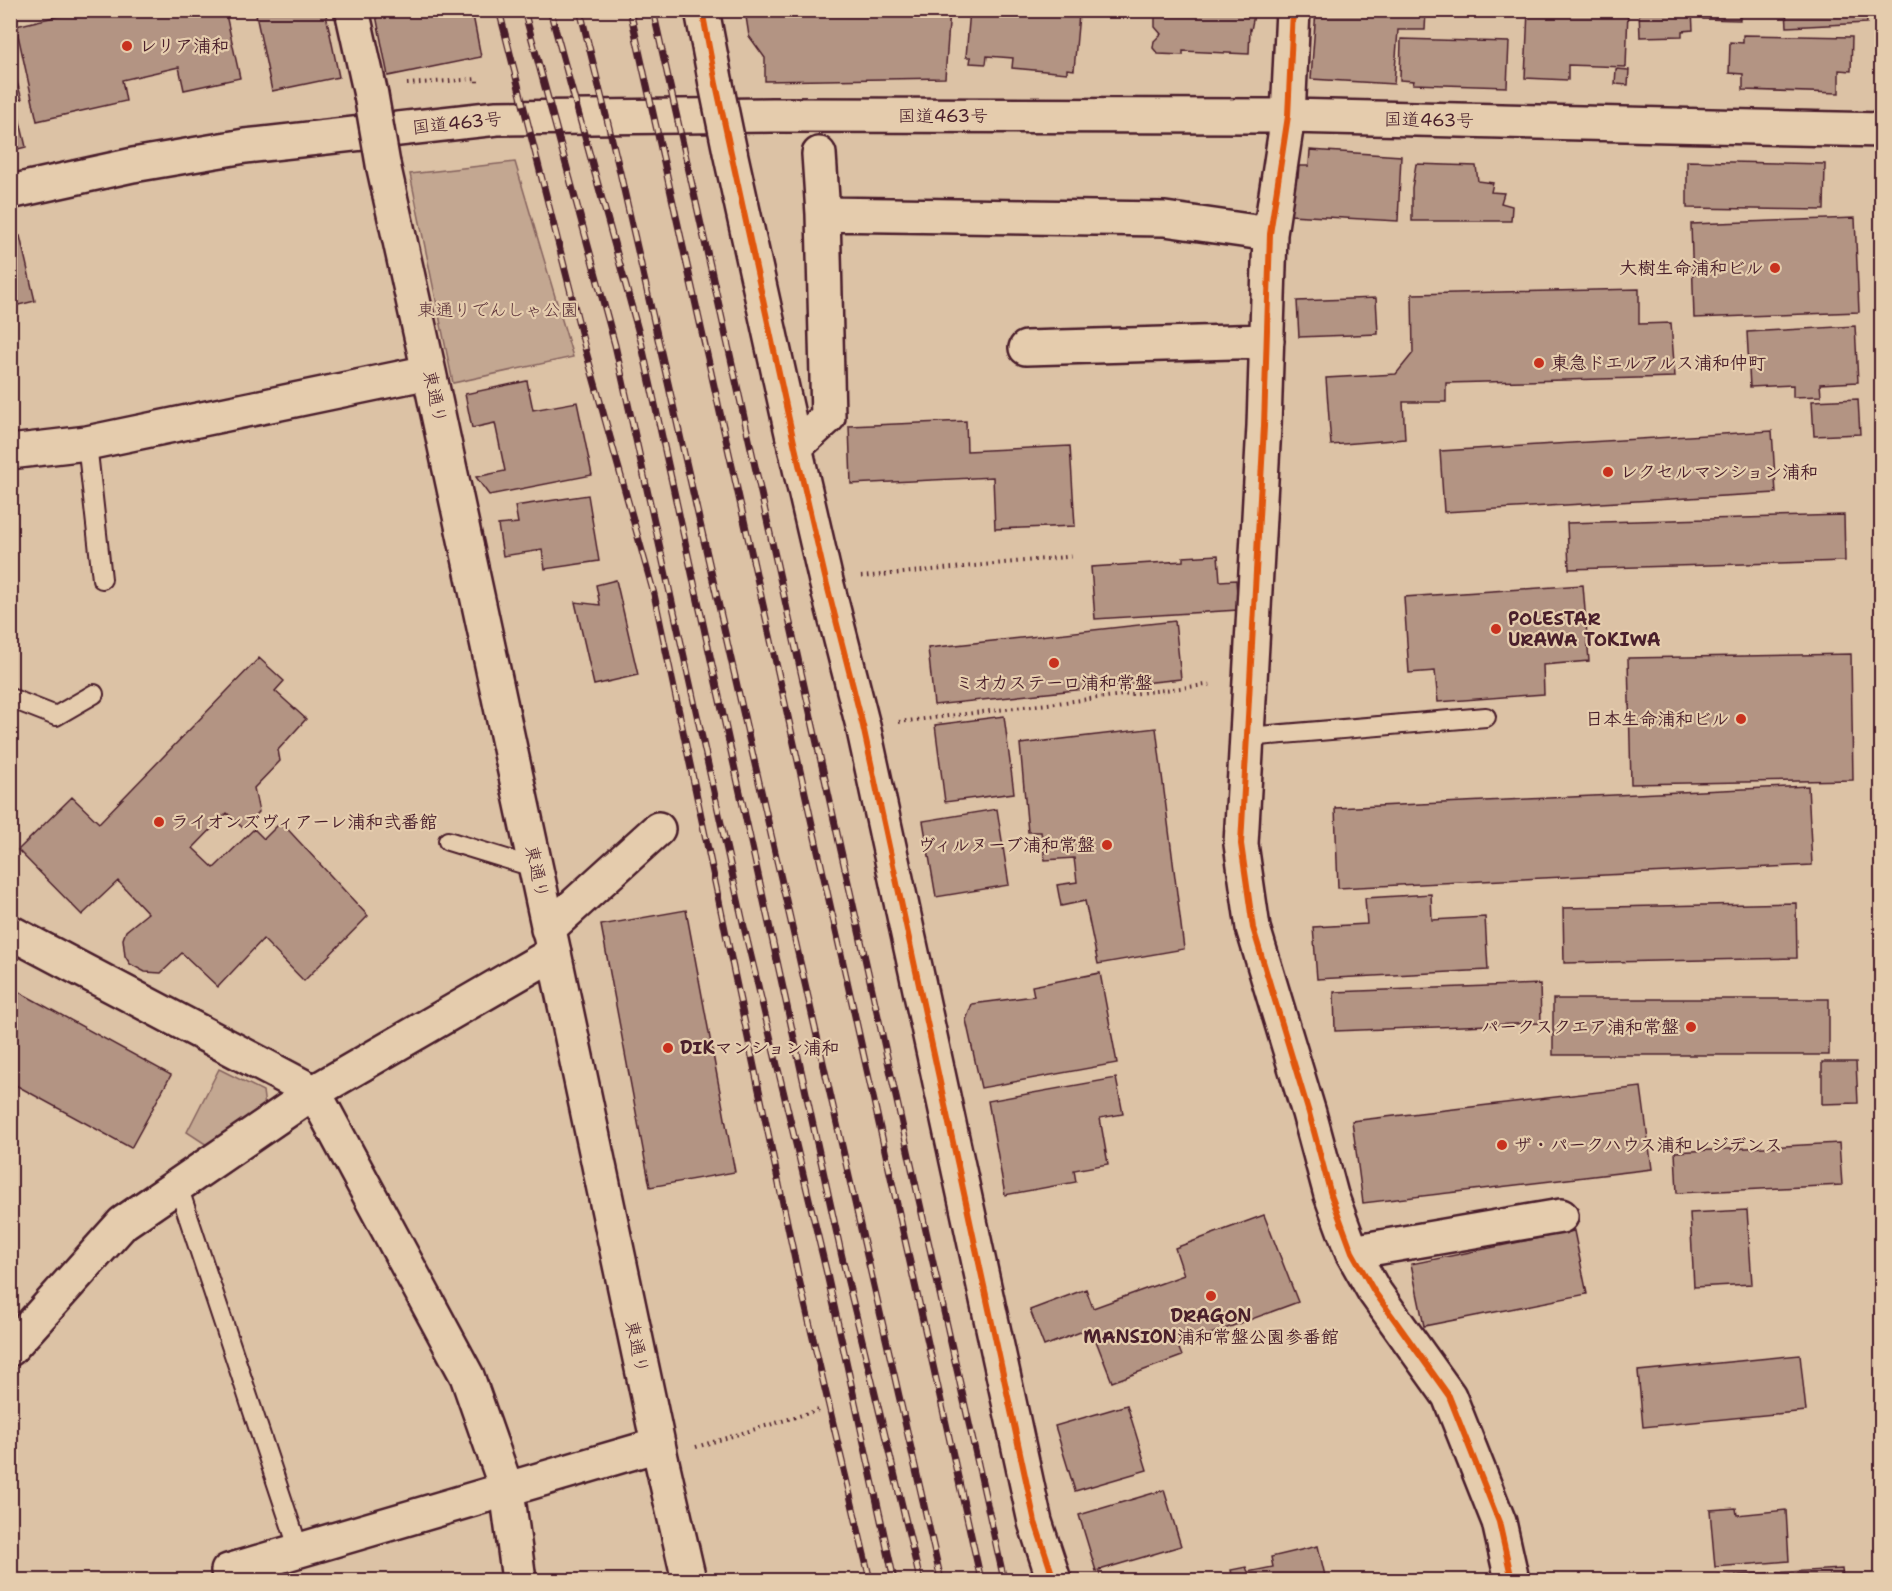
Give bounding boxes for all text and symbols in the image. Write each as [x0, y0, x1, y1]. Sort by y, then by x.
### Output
place label: レリア浦和 [139, 34, 229, 58]
marker: レリア浦和 [120, 39, 134, 53]
street label: 国道463号 [898, 104, 988, 128]
street label: 国道463号 [411, 106, 503, 140]
street label: 国道463号 [1384, 107, 1474, 133]
place label: 大樹生命浦和ビル [1619, 256, 1763, 280]
marker: 大樹生命浦和ビル [1768, 261, 1782, 275]
park label: 東通りでんしゃ公園 [417, 298, 579, 322]
place label: 東急ドエルアルス浦和仲町 [1551, 351, 1766, 375]
marker: 東急ドエルアルス浦和仲町 [1532, 356, 1546, 370]
street label: 東通り [418, 368, 452, 426]
place label: レクセルマンション浦和 [1620, 460, 1818, 484]
marker: レクセルマンション浦和 [1601, 465, 1615, 479]
place label: POLESTAR URAWA TOKIWA [1508, 607, 1661, 652]
marker: POLESTAR URAWA TOKIWA [1489, 622, 1503, 636]
marker: ミオカステーロ浦和常盤 [1047, 656, 1061, 670]
place label: ミオカステーロ浦和常盤 [955, 671, 1153, 695]
place label: 日本生命浦和ビル [1585, 707, 1729, 731]
marker: 日本生命浦和ビル [1734, 712, 1748, 726]
place label: ライオンズヴィアーレ浦和弐番館 [171, 810, 437, 834]
marker: ライオンズヴィアーレ浦和弐番館 [152, 815, 166, 829]
place label: ヴィルヌーブ浦和常盤 [917, 833, 1095, 857]
marker: ヴィルヌーブ浦和常盤 [1100, 838, 1114, 852]
street label: 東通り [520, 843, 554, 901]
place label: パークスクエア浦和常盤 [1481, 1015, 1679, 1039]
marker: パークスクエア浦和常盤 [1684, 1020, 1698, 1034]
place label: DIKマンション浦和 [680, 1036, 839, 1060]
marker: DIKマンション浦和 [661, 1041, 675, 1055]
place label: ザ・パークハウス浦和レジデンス [1514, 1133, 1783, 1157]
marker: ザ・パークハウス浦和レジデンス [1495, 1138, 1509, 1152]
marker: DRAGON MANSION浦和常盤公園参番館 [1204, 1289, 1218, 1303]
place label: DRAGON MANSION浦和常盤公園参番館 [1083, 1304, 1339, 1349]
street label: 東通り [620, 1318, 654, 1376]

